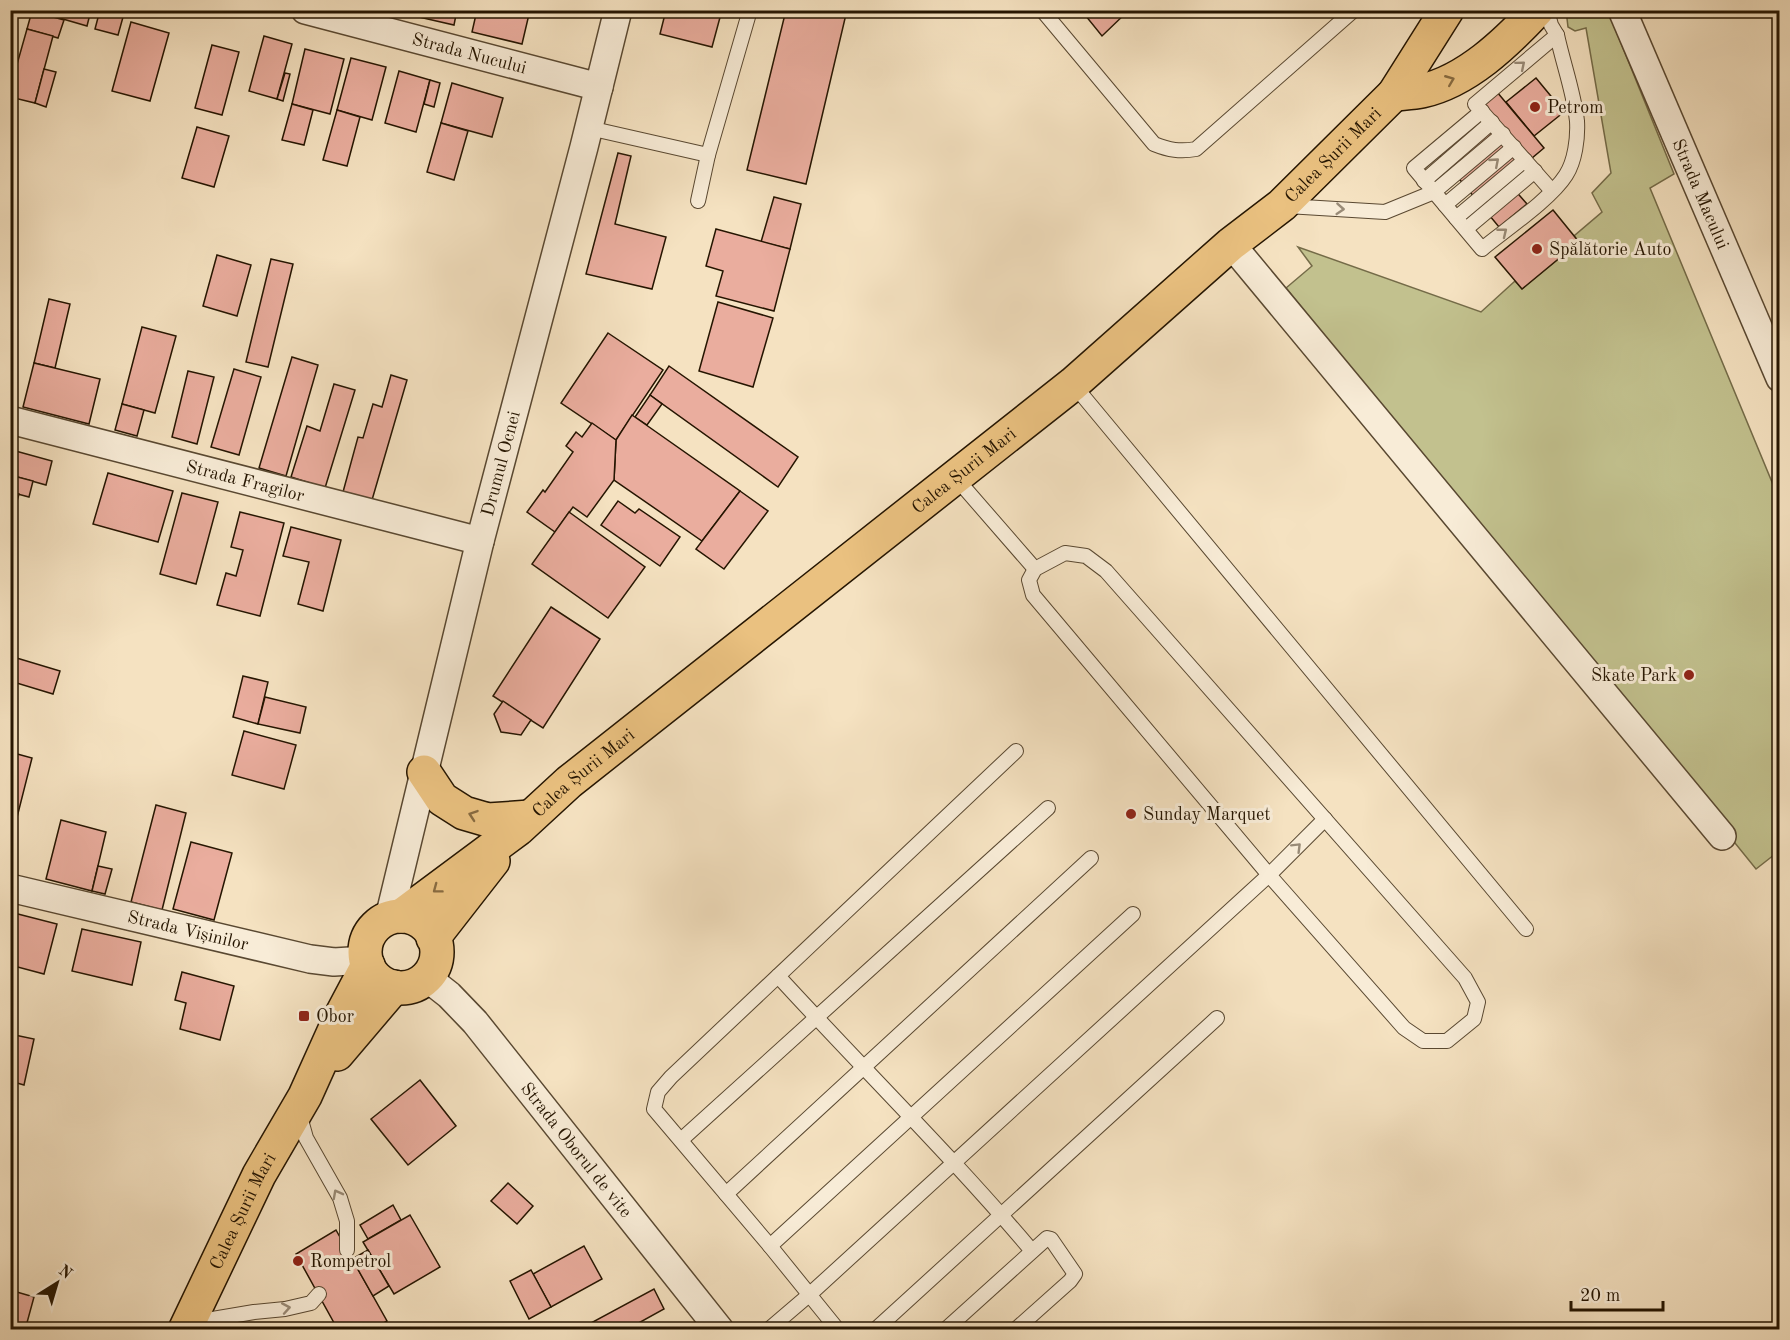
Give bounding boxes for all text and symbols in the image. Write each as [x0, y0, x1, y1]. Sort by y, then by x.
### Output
street label: Strada Nucului [410, 30, 528, 78]
one-way arrow [1514, 62, 1525, 73]
one-way arrow [1444, 75, 1455, 87]
place label: Petrom [1547, 99, 1603, 117]
marker: Petrom [1528, 100, 1542, 114]
street label: Calea Șurii Mari [1282, 104, 1385, 207]
street label: Strada Macului [1668, 136, 1732, 252]
one-way arrow [1488, 159, 1499, 170]
one-way arrow [1336, 203, 1345, 216]
one-way arrow [1496, 228, 1507, 239]
place label: Spălătorie Auto [1549, 241, 1672, 259]
marker: Spălătorie Auto [1530, 242, 1544, 256]
street label: Drumul Ocnei [479, 409, 524, 518]
street label: Calea Șurii Mari [909, 425, 1020, 518]
street label: Strada Fragilor [184, 458, 307, 506]
place label: Skate Park [1591, 667, 1677, 685]
marker: Skate Park [1682, 668, 1696, 682]
street label: Calea Șurii Mari [529, 726, 638, 821]
place label: Sunday Marquet [1143, 806, 1271, 824]
marker: Sunday Marquet [1124, 807, 1138, 821]
one-way arrow [468, 810, 479, 823]
one-way arrow [1289, 844, 1300, 855]
one-way arrow [433, 882, 444, 893]
street label: Strada Vișinilor [126, 908, 251, 954]
place label: Obor [316, 1008, 355, 1026]
marker: Obor [297, 1009, 311, 1023]
street label: Strada Oborul de vite [517, 1080, 635, 1221]
street label: Calea Șurii Mari [207, 1150, 280, 1273]
one-way arrow [333, 1190, 344, 1200]
north arrow [27, 1253, 87, 1313]
place label: Rompetrol [310, 1253, 391, 1271]
marker: Rompetrol [291, 1254, 305, 1268]
text: N [55, 1263, 75, 1283]
scale bar [1571, 1274, 1662, 1312]
text: 20 m [1580, 1287, 1620, 1305]
one-way arrow [281, 1302, 291, 1315]

